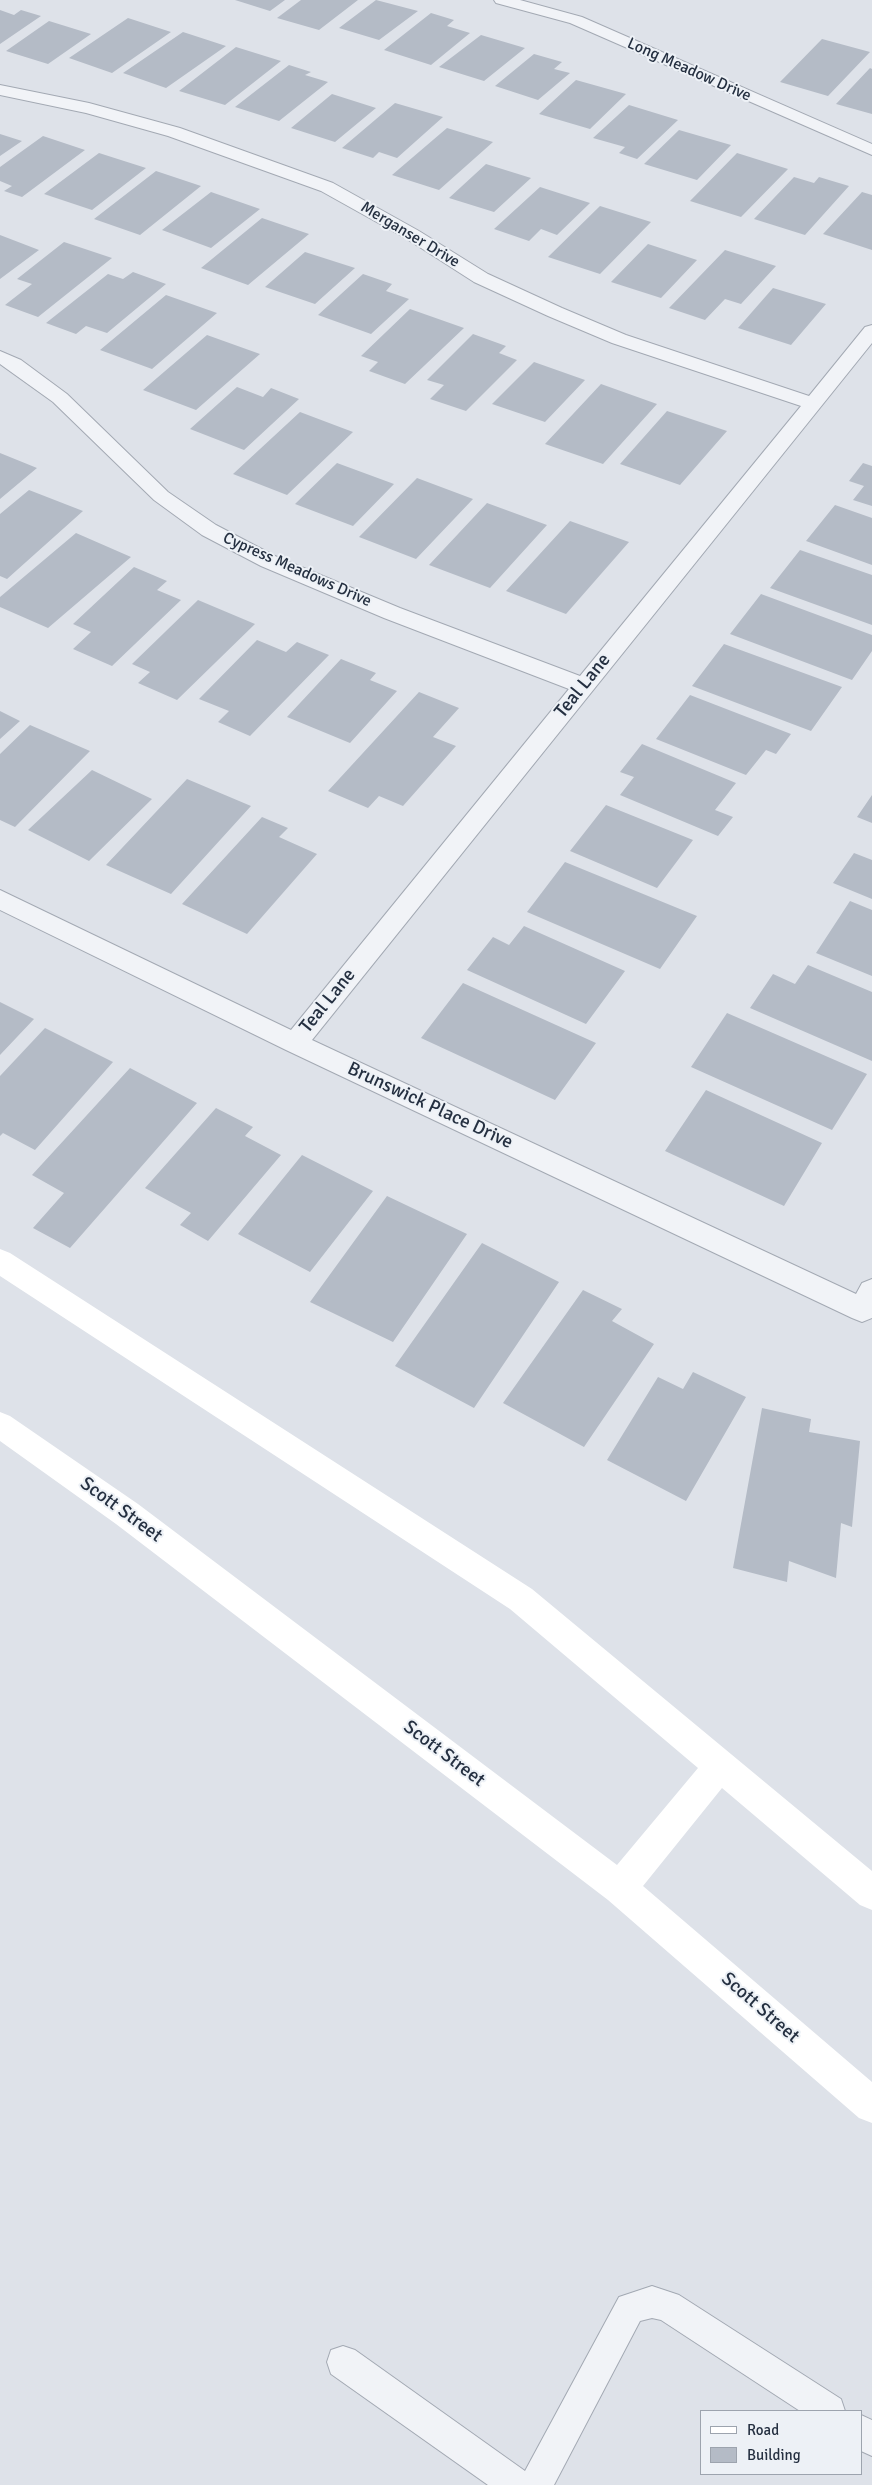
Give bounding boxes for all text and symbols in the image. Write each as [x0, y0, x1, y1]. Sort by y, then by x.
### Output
street label: Long Meadow Drive [624, 34, 754, 106]
street label: Merganser Drive [357, 198, 463, 272]
street label: Cypress Meadows Drive [220, 529, 374, 611]
street label: Teal Lane [550, 649, 616, 723]
street label: Teal Lane [295, 964, 361, 1038]
street label: Brunswick Place Drive [344, 1058, 516, 1154]
street label: Scott Street [75, 1473, 167, 1547]
street label: Scott Street [399, 1716, 489, 1792]
street label: Scott Street [716, 1968, 804, 2048]
legend [700, 2410, 862, 2475]
text: Road [747, 2421, 779, 2439]
text: Building [747, 2446, 801, 2464]

